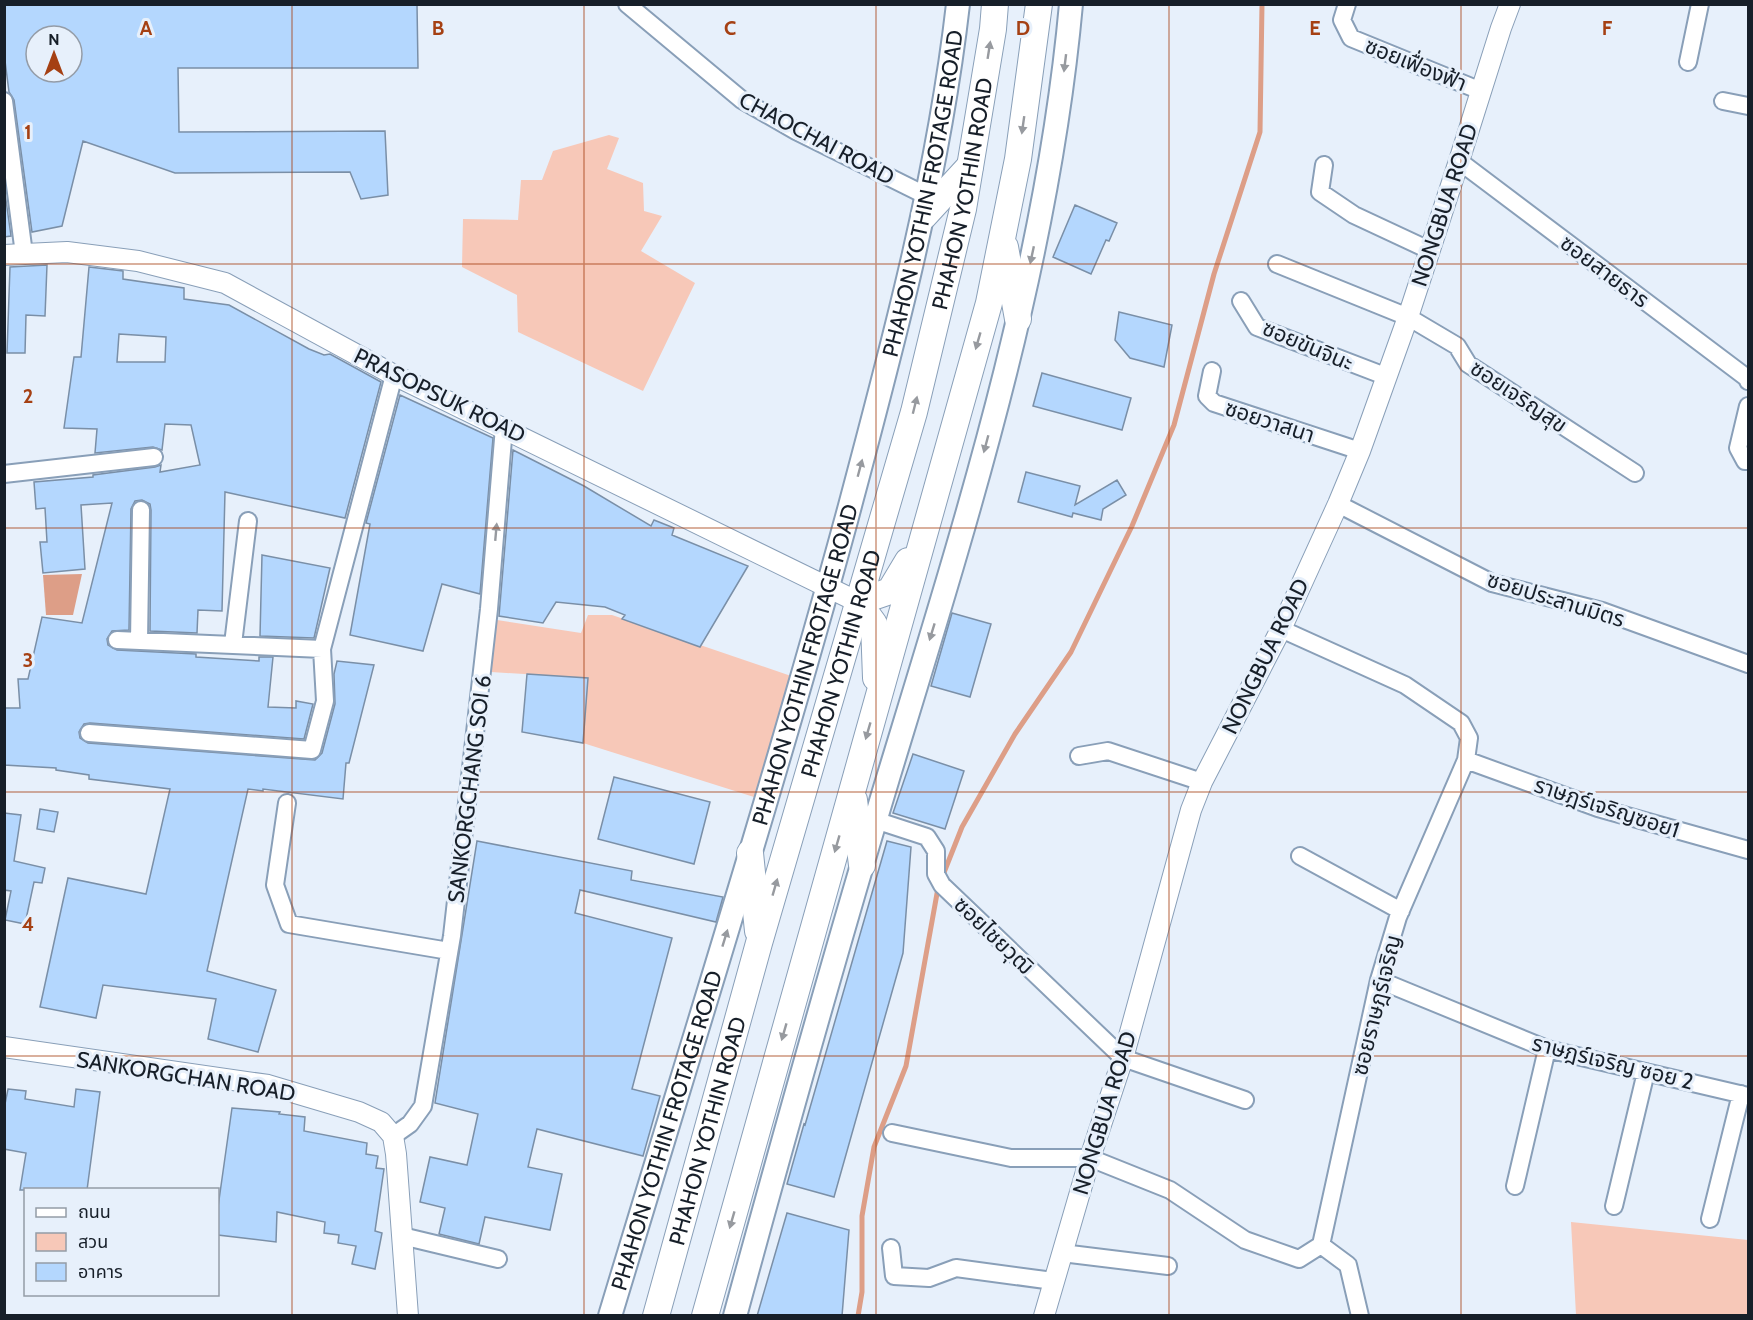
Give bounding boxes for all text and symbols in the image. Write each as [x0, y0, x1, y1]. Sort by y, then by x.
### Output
text: A [140, 16, 153, 40]
text: B [432, 16, 444, 40]
text: C [724, 16, 736, 40]
text: D [1016, 16, 1030, 40]
text: E [1309, 16, 1321, 40]
text: F [1602, 16, 1613, 40]
north arrow [24, 24, 84, 84]
street label: PHAHON YOTHIN FROTAGE ROAD [877, 28, 969, 360]
text: N [48, 30, 60, 49]
street label: ซอยเฟื่องฟ้า [1361, 30, 1471, 97]
one-way arrow [985, 40, 994, 59]
one-way arrow [1060, 53, 1070, 72]
street label: PHAHON YOTHIN ROAD [926, 76, 999, 312]
street label: CHAOCHAI ROAD [734, 86, 899, 191]
one-way arrow [1018, 116, 1027, 135]
text: 1 [24, 120, 32, 144]
street label: NONGBUA ROAD [1405, 120, 1483, 290]
street label: ซอยสายธาร [1555, 229, 1654, 314]
one-way arrow [1026, 245, 1036, 264]
street label: ซอยขันจินะ [1258, 314, 1357, 377]
one-way arrow [973, 332, 982, 350]
street label: PRASOPSUK ROAD [350, 342, 530, 449]
street label: ซอยเจริญสุข [1465, 354, 1572, 439]
text: 2 [23, 384, 33, 408]
street label: ซอยวาสนา [1222, 394, 1318, 449]
one-way arrow [911, 396, 921, 414]
one-way arrow [981, 435, 990, 453]
one-way arrow [856, 459, 865, 477]
street label: PHAHON YOTHIN FROTAGE ROAD [746, 501, 864, 829]
one-way arrow [491, 523, 501, 542]
street label: PHAHON YOTHIN ROAD [795, 547, 887, 781]
street label: ซอยประสานมิตร [1484, 566, 1628, 633]
street label: NONGBUA ROAD [1216, 574, 1315, 738]
one-way arrow [927, 623, 936, 641]
text: 3 [23, 648, 33, 672]
street label: SANKORGCHANG SOI 6 [442, 674, 497, 905]
one-way arrow [863, 722, 873, 740]
street label: ราษฎร์เจริญซอย1 [1531, 771, 1683, 844]
one-way arrow [832, 835, 841, 853]
one-way arrow [771, 878, 781, 896]
street label: ซอยไชยวุฒิ [948, 891, 1039, 980]
text: 4 [22, 912, 34, 936]
one-way arrow [721, 929, 730, 947]
street label: ซอยราษฎร์เจริญ [1346, 932, 1407, 1078]
street label: PHAHON YOTHIN FROTAGE ROAD [605, 967, 728, 1294]
street label: PHAHON YOTHIN ROAD [663, 1014, 752, 1248]
one-way arrow [779, 1023, 789, 1041]
street label: NONGBUA ROAD [1067, 1028, 1142, 1198]
street label: ราษฎร์เจริญ ซอย 2 [1529, 1029, 1696, 1096]
street label: SANKORGCHAN ROAD [75, 1046, 297, 1107]
legend [24, 1188, 219, 1296]
text: ถนน [78, 1201, 111, 1223]
one-way arrow [727, 1211, 736, 1229]
text: สวน [78, 1231, 108, 1253]
text: อาคาร [78, 1261, 123, 1283]

